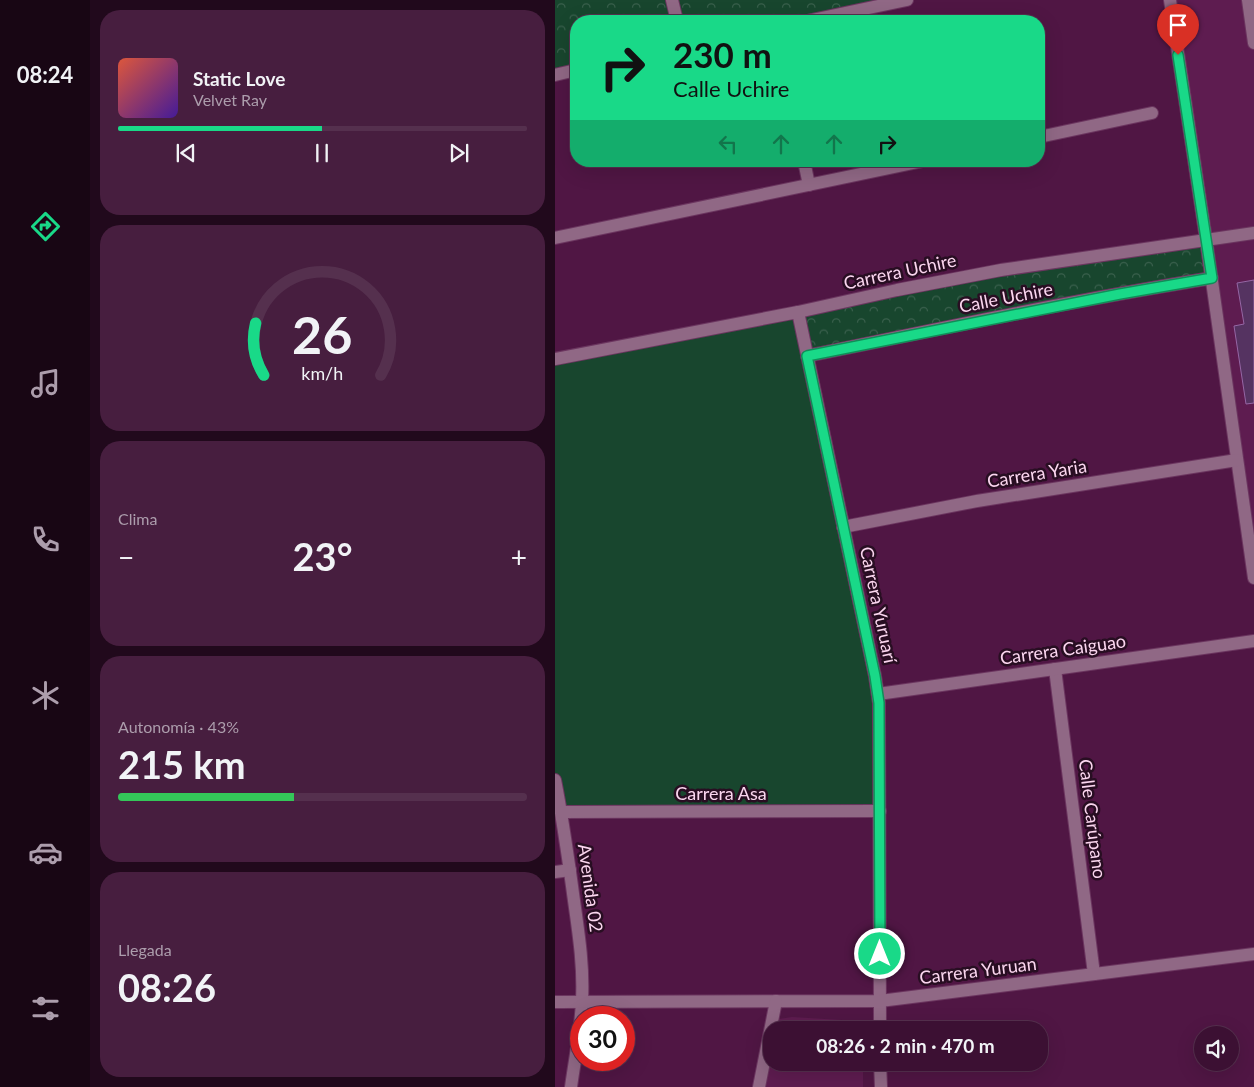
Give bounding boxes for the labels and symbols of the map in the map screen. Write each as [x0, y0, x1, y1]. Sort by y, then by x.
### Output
pin [1157, 4, 1199, 55]
street label: Carrera Uchire [841, 248, 958, 294]
street label: Calle Uchire [957, 277, 1055, 317]
street label: Carrera Yaria [986, 454, 1088, 492]
street label: Carrera Yuruarí [856, 544, 902, 666]
street label: Carrera Caiguao [998, 629, 1127, 669]
street label: Calle Carúpano [1075, 758, 1111, 880]
street label: Carrera Asa [675, 782, 767, 804]
street label: Avenida 02 [574, 842, 608, 933]
position arrow [853, 927, 905, 979]
street label: Carrera Yuruan [918, 952, 1038, 988]
speed limit sign: 30 [570, 1006, 635, 1071]

